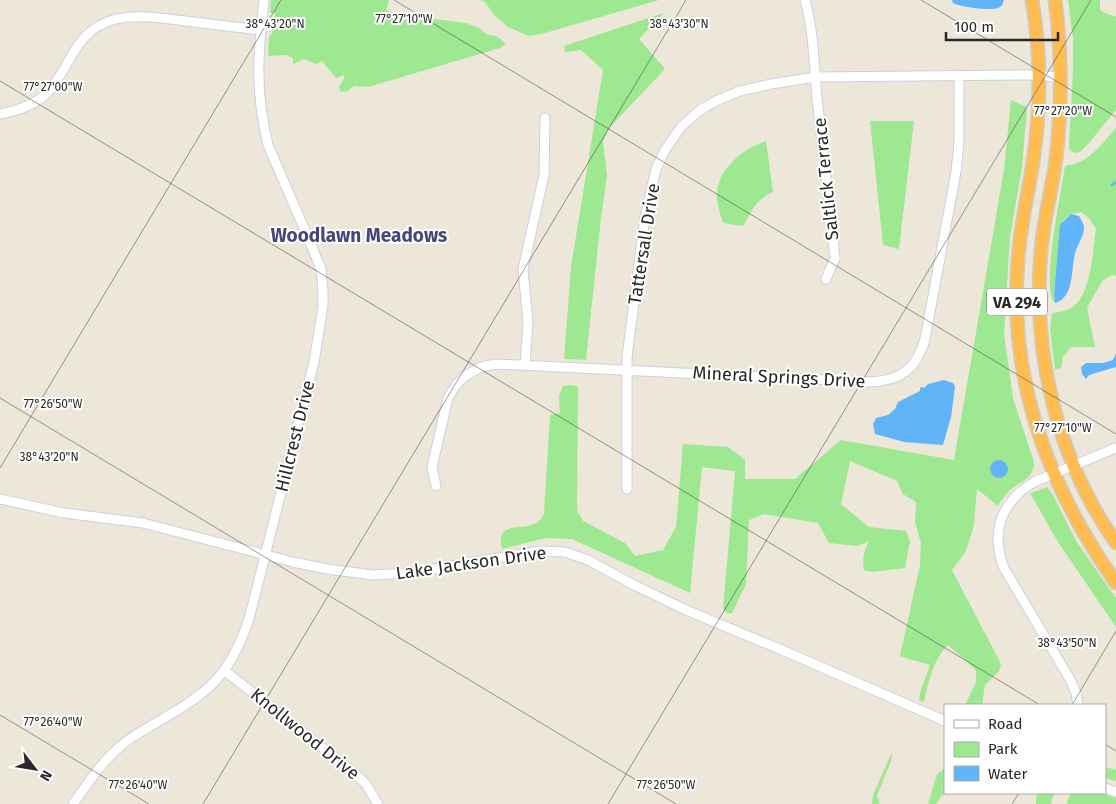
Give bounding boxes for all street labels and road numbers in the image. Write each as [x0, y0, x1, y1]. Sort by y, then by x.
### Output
street label: Saltlick Terrace [809, 117, 843, 241]
street label: Tattersall Drive [624, 182, 664, 306]
road number: VA 294 [987, 288, 1047, 316]
street label: Mineral Springs Drive [692, 361, 866, 393]
street label: Hillcrest Drive [270, 378, 320, 494]
street label: Lake Jackson Drive [394, 542, 548, 584]
street label: Knollwood Drive [246, 683, 364, 785]

